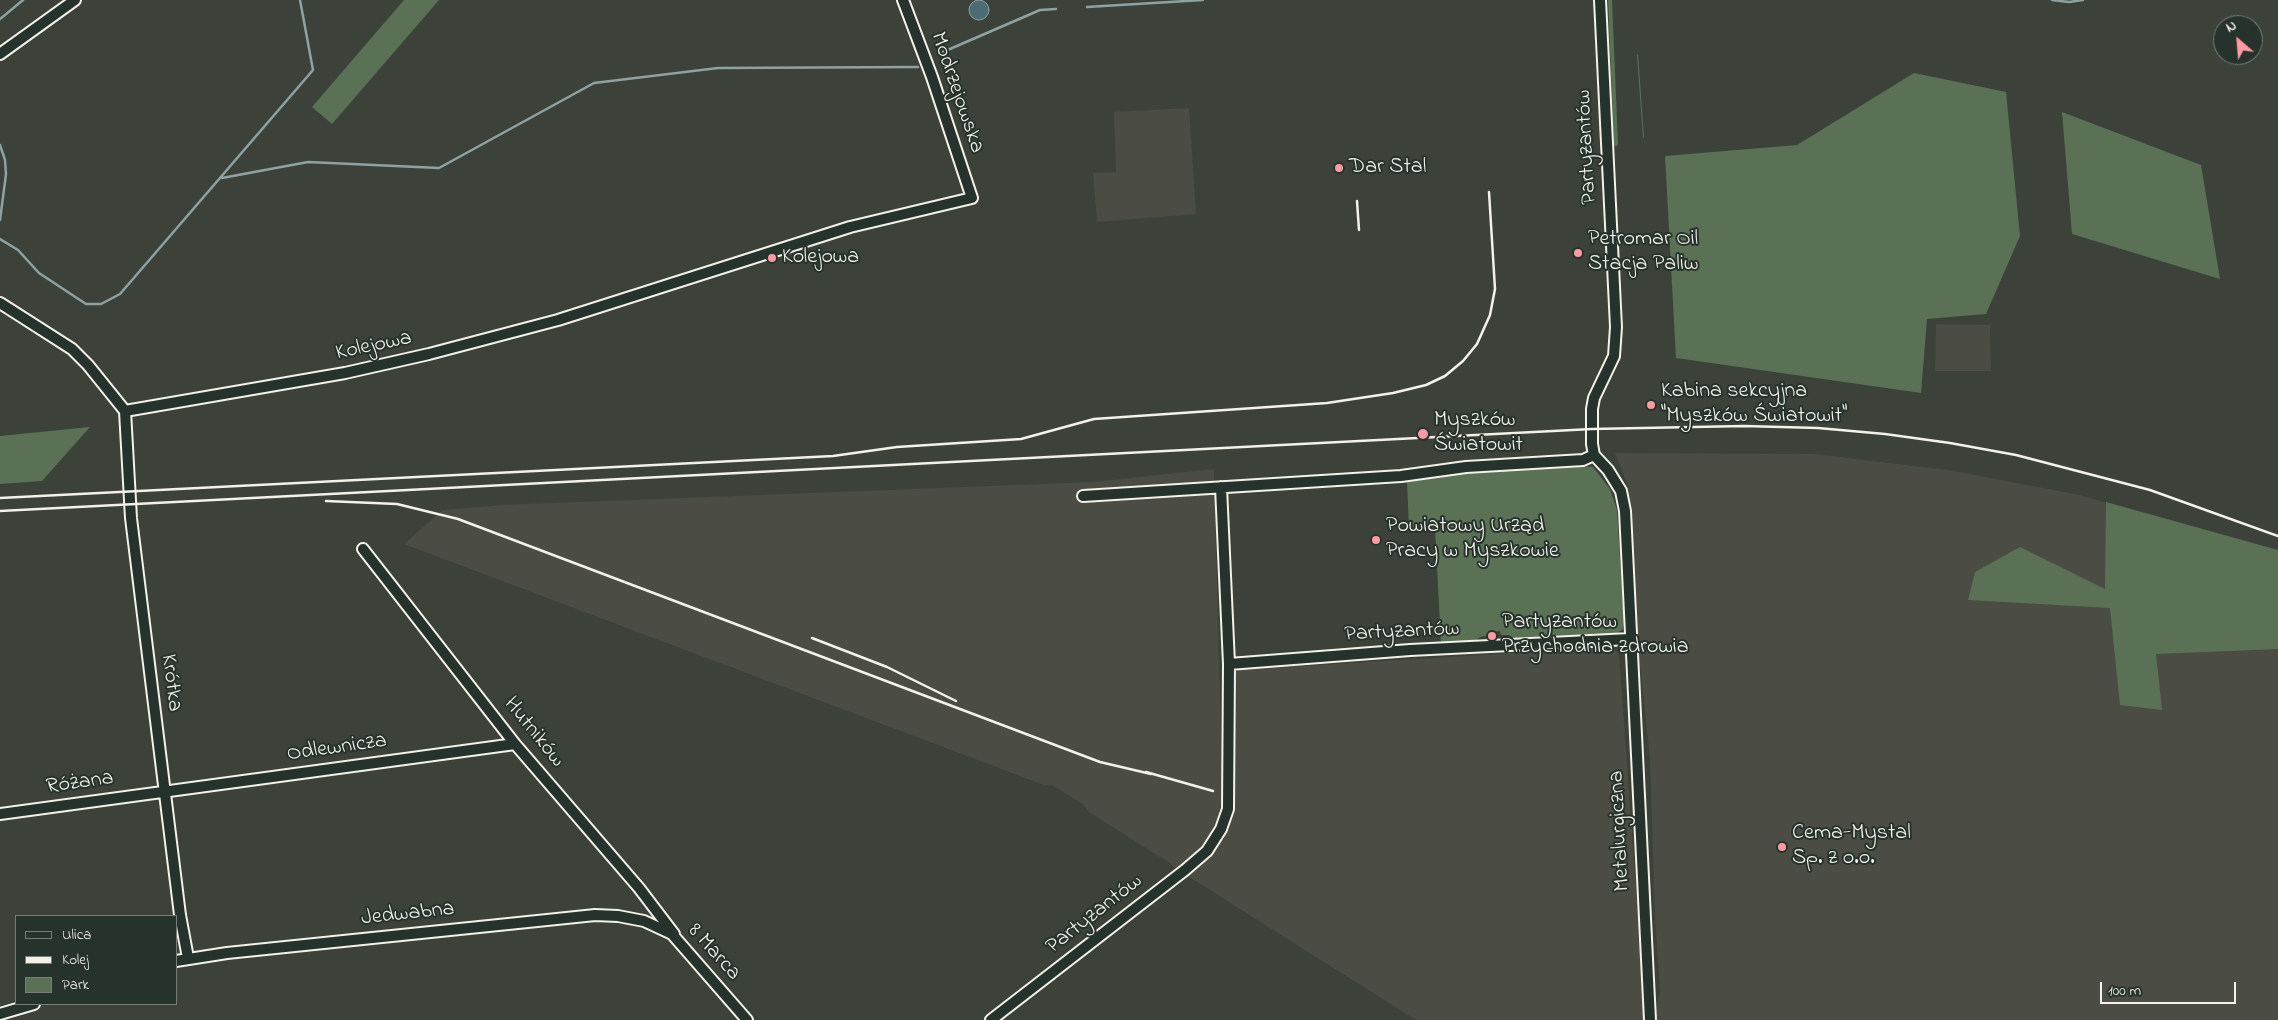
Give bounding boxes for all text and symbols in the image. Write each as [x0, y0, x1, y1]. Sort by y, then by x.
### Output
north arrow [2213, 15, 2263, 65]
text: N [2222, 16, 2240, 39]
street label: Modrzejowska [923, 29, 989, 157]
street label: Partyzantów [1572, 89, 1604, 205]
place label: Dar Stal [1349, 155, 1426, 181]
marker: Dar Stal [1333, 162, 1345, 174]
place label: Petromar Oil Stacja Paliw [1588, 227, 1698, 278]
place label: Kolejowa [782, 245, 859, 271]
marker: Petromar Oil Stacja Paliw [1572, 247, 1584, 259]
marker: Kolejowa [766, 252, 778, 264]
street label: Kolejowa [334, 326, 414, 368]
place label: Kabina sekcyjna "Myszków Światowit" [1661, 379, 1847, 431]
marker: Kabina sekcyjna "Myszków Światowit" [1645, 399, 1657, 411]
place label: Myszków Światowit [1434, 408, 1523, 460]
marker: Myszków Światowit [1416, 427, 1430, 441]
place label: Powiatowy Urząd Pracy w Myszkowie [1386, 514, 1559, 566]
marker: Powiatowy Urząd Pracy w Myszkowie [1370, 534, 1382, 546]
place label: Partyzantów Przychodnia zdrowia [1502, 610, 1689, 661]
street label: Partyzantów [1344, 617, 1460, 649]
marker: Partyzantów Przychodnia zdrowia [1486, 630, 1498, 642]
street label: Krótka [153, 653, 187, 713]
street label: Hutników [497, 692, 569, 774]
street label: Odlewnicza [285, 729, 389, 769]
street label: Różana [45, 766, 115, 802]
street label: Metalurgiczna [1605, 770, 1637, 892]
place label: Cema-Mystal Sp. z o.o. [1792, 821, 1911, 872]
marker: Cema-Mystal Sp. z o.o. [1776, 841, 1788, 853]
street label: Partyzantów [1042, 869, 1148, 961]
street label: Jedwabna [360, 897, 456, 933]
legend [15, 915, 178, 1005]
street label: 8 Marca [681, 919, 745, 987]
text: Ulica [62, 924, 91, 946]
text: Kolej [62, 949, 89, 971]
scale bar [2103, 972, 2239, 1004]
text: Park [62, 974, 89, 996]
text: 100 m [2108, 980, 2141, 1002]

